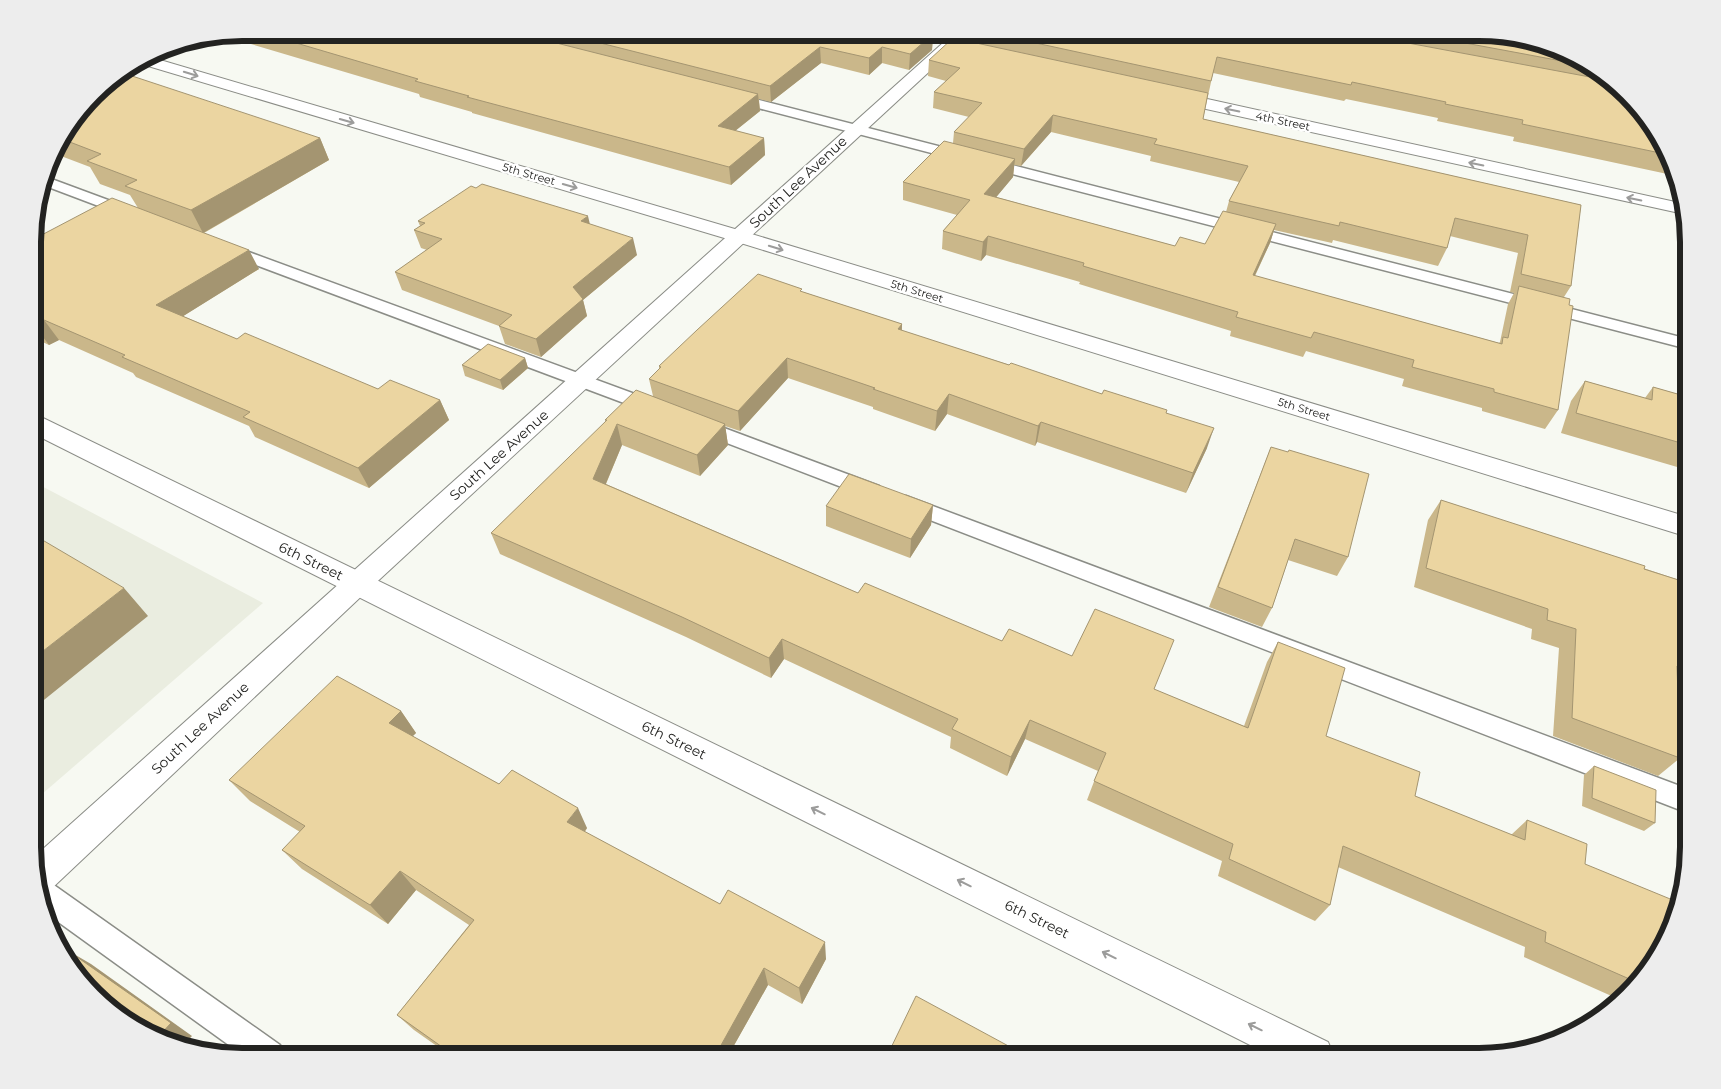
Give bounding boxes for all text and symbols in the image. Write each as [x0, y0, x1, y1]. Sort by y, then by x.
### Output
one-way arrow [183, 70, 198, 79]
one-way arrow [1224, 104, 1240, 114]
street label: 4th Street [1254, 108, 1312, 134]
one-way arrow [338, 116, 354, 126]
street label: South Lee Avenue [745, 132, 851, 232]
one-way arrow [1468, 159, 1484, 168]
street label: 5th Street [501, 160, 558, 188]
one-way arrow [561, 182, 577, 192]
one-way arrow [1627, 194, 1643, 203]
one-way arrow [767, 243, 783, 253]
street label: 5th Street [889, 276, 946, 306]
street label: 5th Street [1276, 394, 1333, 424]
street label: South Lee Avenue [446, 406, 552, 504]
street label: 6th Street [276, 538, 347, 584]
street label: South Lee Avenue [147, 678, 253, 778]
street label: 6th Street [639, 717, 710, 763]
one-way arrow [811, 806, 826, 815]
one-way arrow [956, 878, 971, 888]
street label: 6th Street [1002, 896, 1073, 942]
one-way arrow [1102, 950, 1117, 959]
one-way arrow [1248, 1022, 1263, 1031]

